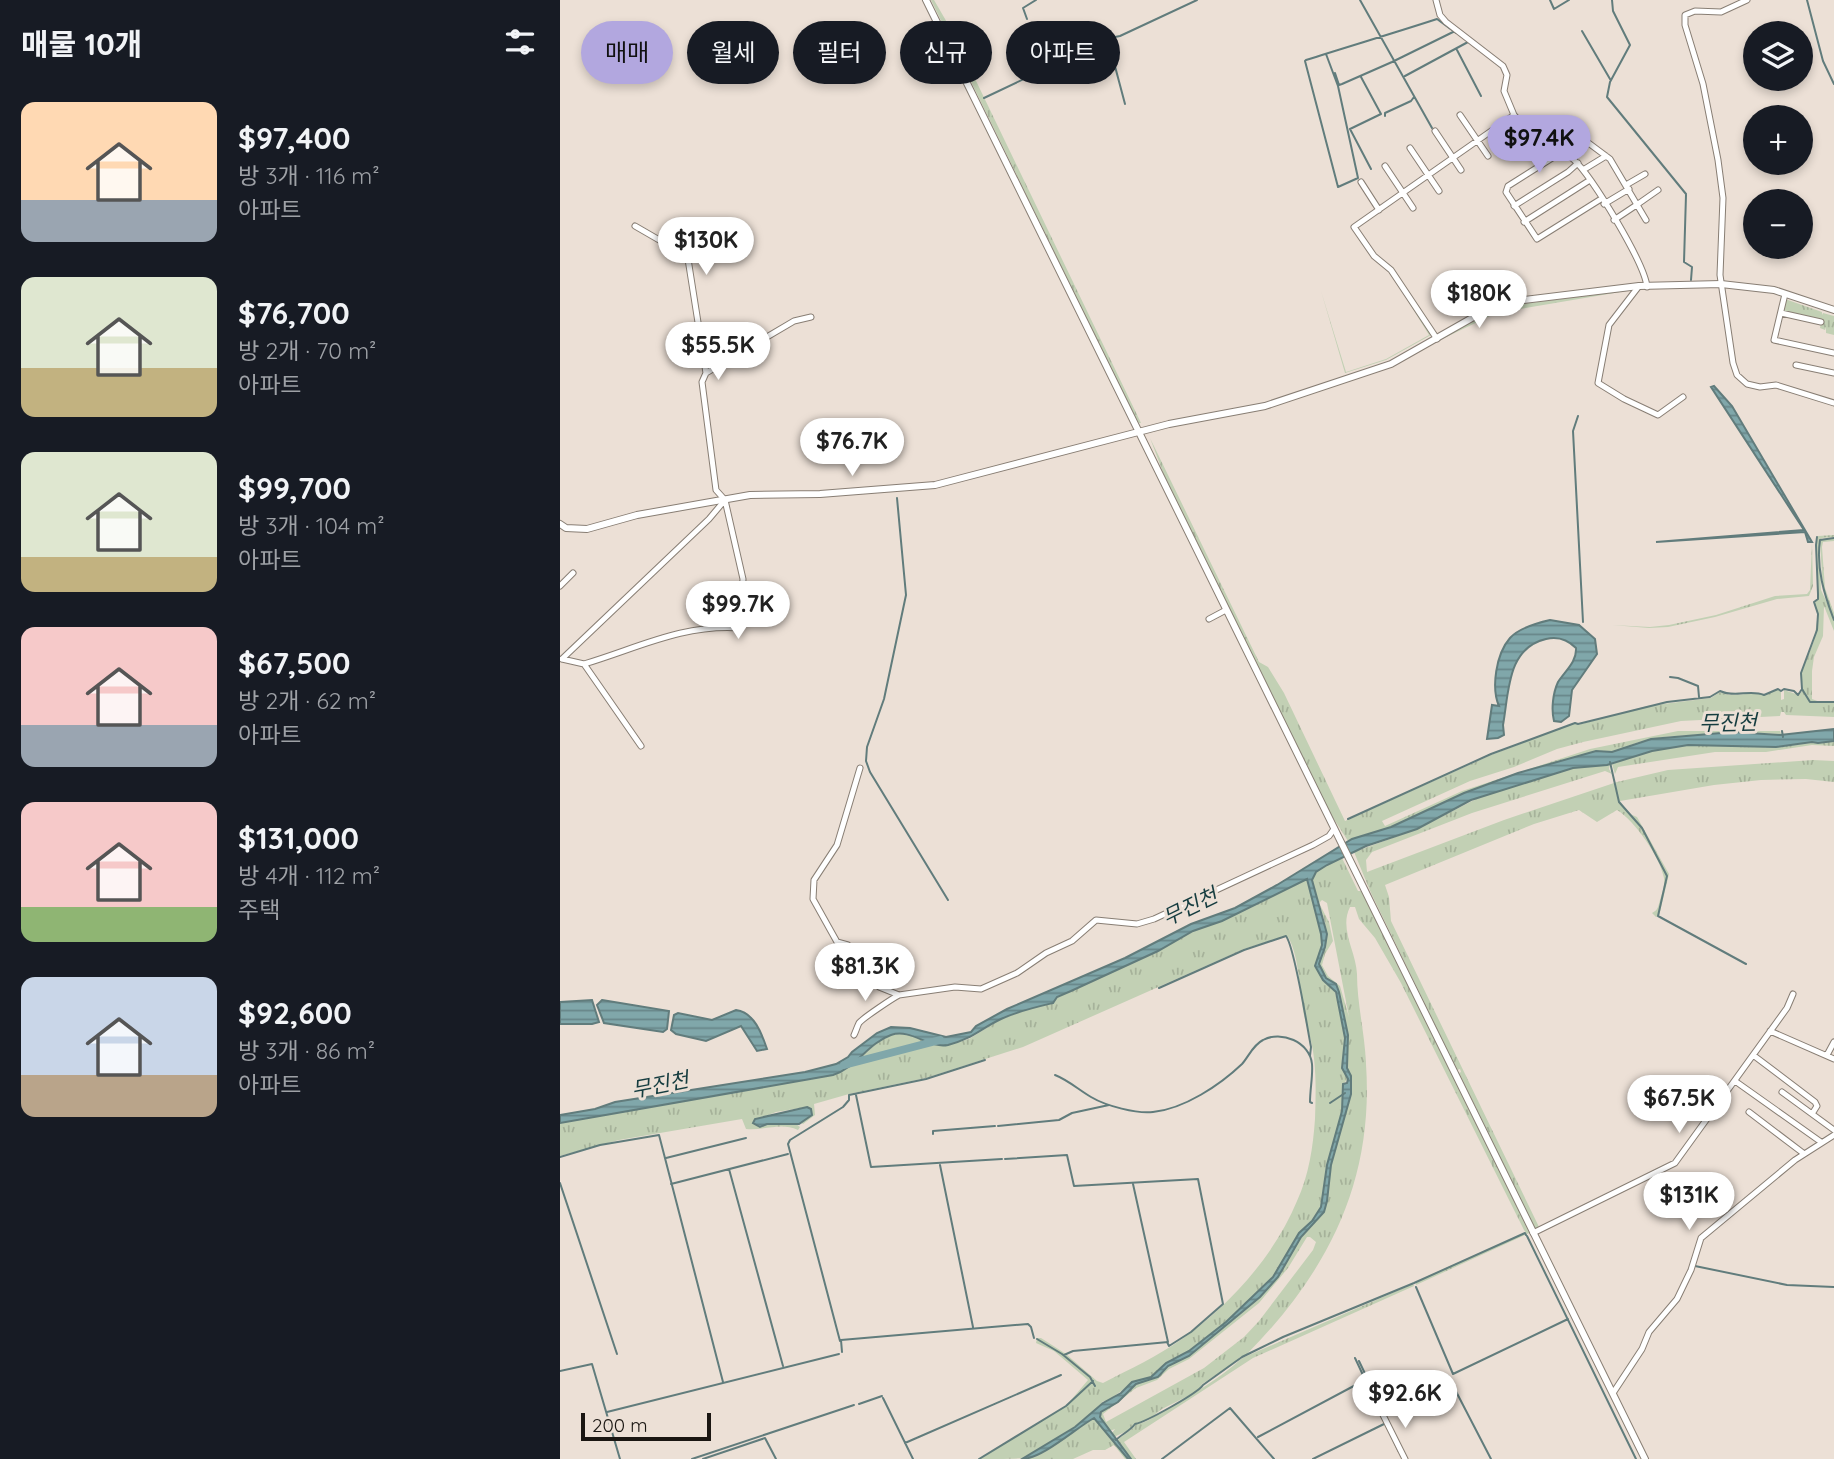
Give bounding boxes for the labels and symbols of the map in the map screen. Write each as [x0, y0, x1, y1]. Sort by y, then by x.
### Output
pin: $97.4K [1482, 116, 1596, 175]
pin: $130K [657, 218, 755, 277]
pin: $180K [1430, 270, 1528, 330]
pin: $55.5K [661, 322, 775, 382]
pin: $76.7K [795, 419, 909, 478]
pin: $99.7K [681, 582, 795, 641]
water label: 무진천 [1699, 708, 1760, 736]
water label: 무진천 [1158, 881, 1224, 930]
pin: $81.3K [808, 944, 922, 1003]
water label: 무진천 [629, 1065, 693, 1102]
pin: $67.5K [1622, 1076, 1736, 1135]
pin: $131K [1640, 1172, 1738, 1232]
pin: $92.6K [1348, 1370, 1462, 1430]
scale bar [581, 1410, 710, 1442]

